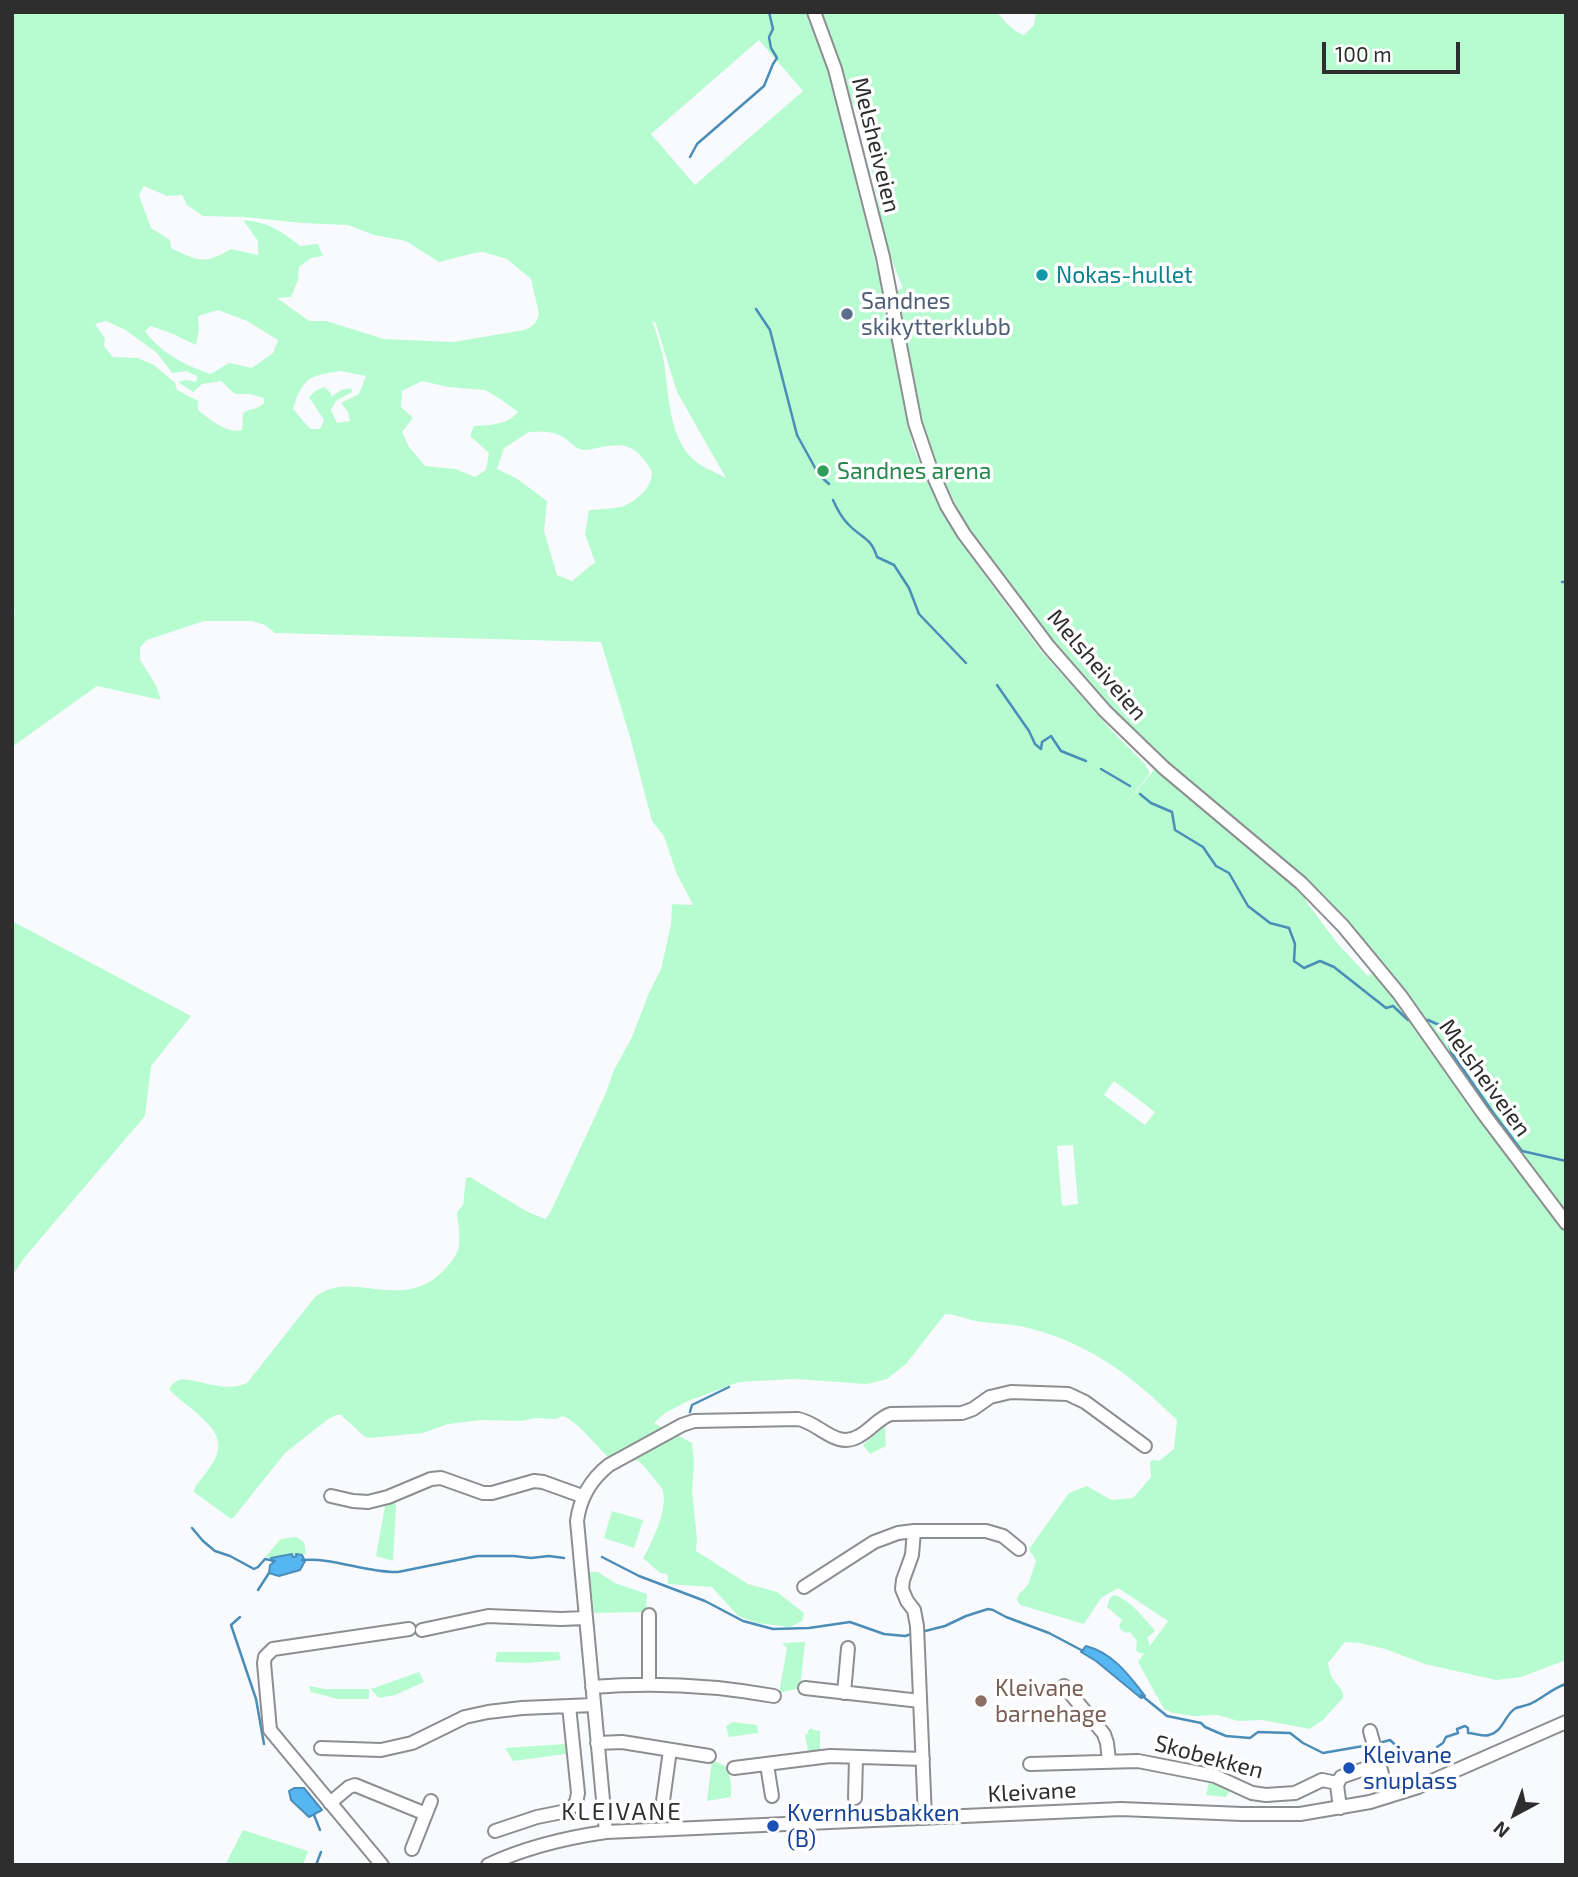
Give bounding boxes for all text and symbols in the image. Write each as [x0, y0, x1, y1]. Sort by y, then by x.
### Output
scale bar [1326, 28, 1464, 72]
text: 100 m [1335, 41, 1392, 66]
street label: Melsheiveien [846, 75, 906, 215]
place label: Nokas-hullet [1056, 261, 1193, 289]
marker: Nokas-hullet [1034, 267, 1050, 283]
place label: Sandnes skikytterklubb [861, 287, 1011, 341]
marker: Sandnes skikytterklubb [839, 306, 855, 322]
place label: Sandnes arena [837, 457, 991, 485]
marker: Sandnes arena [815, 463, 831, 479]
street label: Melsheiveien [1041, 604, 1153, 726]
street label: Melsheiveien [1433, 1014, 1537, 1142]
place label: Kleivane barnehage [995, 1674, 1107, 1728]
marker: Kleivane barnehage [973, 1693, 989, 1709]
street label: Skobekken [1152, 1729, 1266, 1785]
place label: Kleivane snuplass [1363, 1741, 1457, 1795]
marker: Kleivane snuplass [1341, 1760, 1357, 1776]
street label: Kleivane [987, 1776, 1077, 1808]
north arrow [1480, 1779, 1550, 1849]
district label: KLEIVANE [562, 1798, 682, 1826]
place label: Kvernhusbakken (B) [787, 1799, 960, 1853]
text: N [1488, 1817, 1514, 1843]
marker: Kvernhusbakken (B) [765, 1818, 781, 1834]

